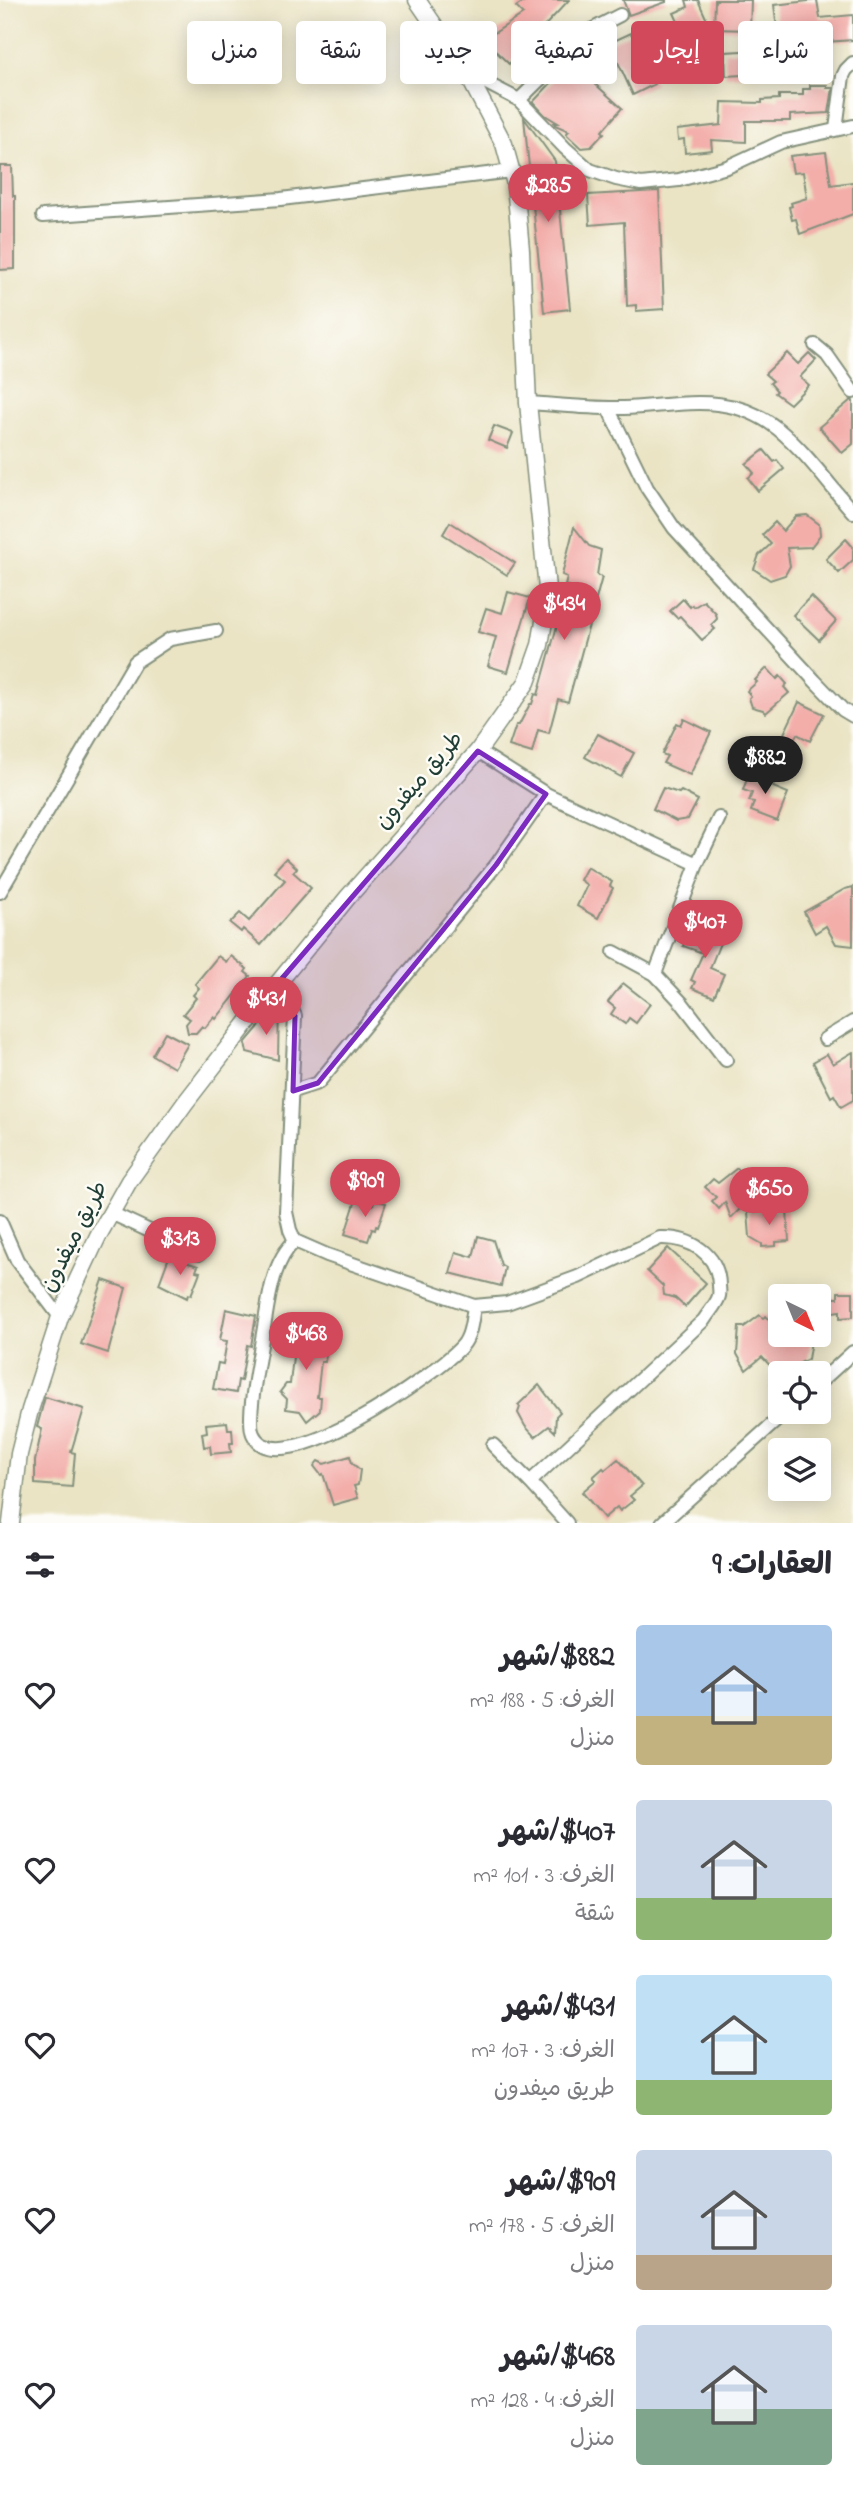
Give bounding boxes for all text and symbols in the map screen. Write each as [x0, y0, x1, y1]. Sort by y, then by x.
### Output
chip: منزل [187, 21, 282, 84]
chip: شقة [296, 21, 386, 84]
chip: جديد [400, 21, 497, 84]
chip: تصفية [511, 21, 617, 84]
chip: إيجار [631, 21, 724, 84]
chip: شراء [738, 21, 833, 84]
pin: $285 [507, 164, 589, 224]
text: $285 [524, 170, 572, 203]
pin: $434 [523, 582, 605, 642]
text: $434 [543, 588, 585, 621]
street label: طريق ميفدون [368, 724, 472, 838]
pin: $882 [724, 736, 806, 796]
text: $882 [744, 742, 786, 775]
pin: $407 [664, 900, 746, 960]
text: $407 [684, 906, 726, 939]
pin: $431 [225, 978, 307, 1037]
text: $431 [246, 983, 286, 1016]
pin: $909 [324, 1160, 406, 1219]
text: $909 [346, 1165, 384, 1198]
pin: $650 [728, 1168, 810, 1227]
text: $650 [745, 1173, 793, 1206]
street label: طريق ميفدون [33, 1176, 117, 1298]
pin: $313 [139, 1218, 221, 1277]
text: $313 [160, 1223, 200, 1256]
north arrow [768, 1284, 831, 1348]
map controls [768, 1284, 831, 1501]
pin: $468 [265, 1312, 347, 1372]
text: $468 [285, 1318, 327, 1351]
button: locate [768, 1361, 831, 1424]
button: layers [768, 1438, 831, 1501]
text: العقارات: 9 [712, 1544, 832, 1588]
icon: filters [21, 1546, 59, 1584]
text: $882/شهر [500, 1636, 615, 1680]
icon: home [692, 1653, 776, 1737]
icon: heart [21, 1676, 59, 1714]
text: الغرف: 5 · 188 m² [470, 1685, 615, 1718]
text: منزل [570, 1723, 615, 1756]
text: $407/شهر [500, 1811, 615, 1855]
icon: home [692, 1828, 776, 1912]
icon: heart [21, 1851, 59, 1889]
text: الغرف: 3 · 101 m² [473, 1860, 615, 1893]
text: شقة [575, 1898, 615, 1931]
text: $431/شهر [503, 1986, 615, 2030]
icon: home [692, 2003, 776, 2087]
icon: heart [21, 2026, 59, 2064]
text: الغرف: 3 · 107 m² [471, 2035, 615, 2068]
text: طريق ميفدون [494, 2073, 615, 2106]
text: $909/شهر [507, 2161, 615, 2205]
icon: home [692, 2178, 776, 2262]
icon: heart [21, 2201, 59, 2239]
text: الغرف: 5 · 178 m² [469, 2210, 615, 2243]
text: منزل [570, 2248, 615, 2281]
text: $468/شهر [501, 2336, 615, 2380]
icon: home [692, 2353, 776, 2437]
icon: heart [21, 2376, 59, 2414]
text: الغرف: 4 · 128 m² [471, 2385, 615, 2418]
text: منزل [570, 2423, 615, 2456]

